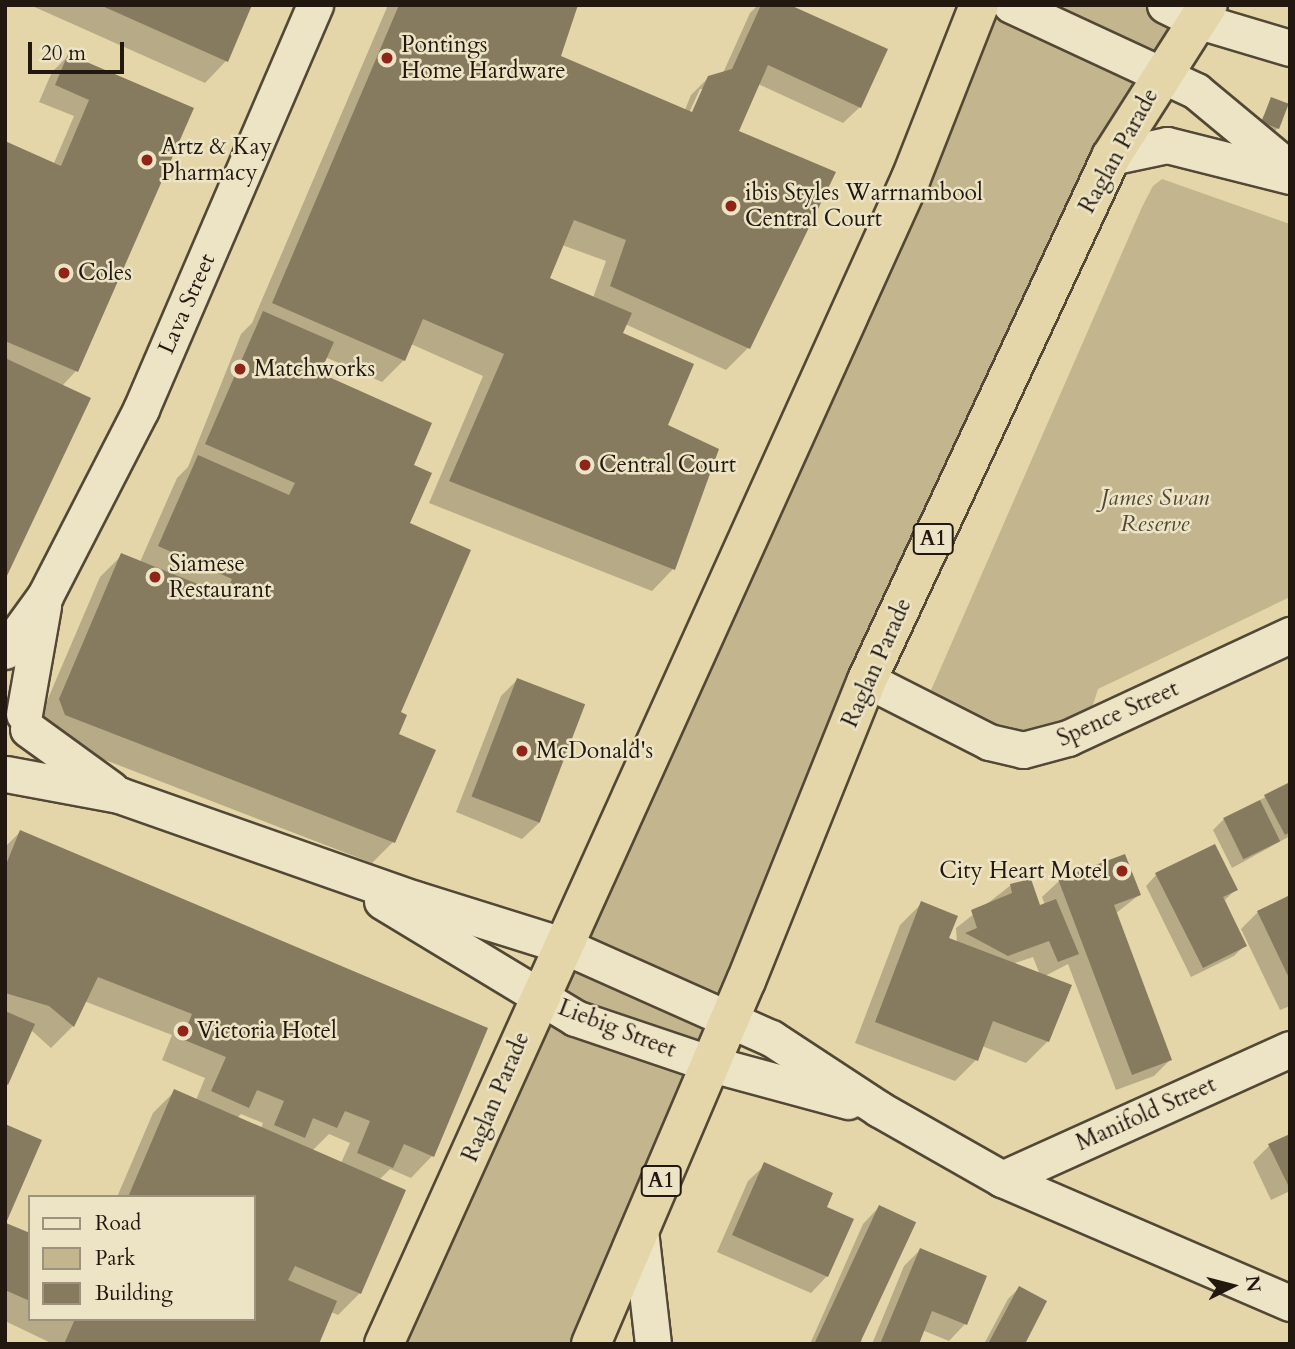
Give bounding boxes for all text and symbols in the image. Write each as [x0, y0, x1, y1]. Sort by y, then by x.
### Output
scale bar [32, 28, 128, 72]
place label: Pontings Home Hardware [401, 31, 566, 85]
text: 20 m [41, 39, 86, 68]
marker: Pontings Home Hardware [379, 50, 395, 66]
street label: Raglan Parade [1073, 84, 1165, 218]
place label: Artz & Kay Pharmacy [161, 133, 272, 187]
marker: Artz & Kay Pharmacy [139, 152, 155, 168]
place label: ibis Styles Warrnambool Central Court [745, 179, 983, 233]
marker: ibis Styles Warrnambool Central Court [723, 198, 739, 214]
street label: Lava Street [153, 250, 221, 358]
place label: Coles [78, 259, 132, 287]
marker: Coles [56, 265, 72, 281]
place label: Matchworks [254, 355, 375, 383]
marker: Matchworks [232, 361, 248, 377]
place label: Central Court [599, 451, 736, 479]
marker: Central Court [577, 457, 593, 473]
park label: James Swan Reserve [1101, 484, 1209, 538]
road number: A1 [912, 522, 954, 556]
place label: Siamese Restaurant [169, 550, 272, 604]
marker: Siamese Restaurant [147, 569, 163, 585]
street label: Raglan Parade [836, 594, 918, 732]
street label: Spence Street [1053, 675, 1183, 753]
place label: McDonald's [536, 737, 653, 765]
marker: McDonald's [514, 743, 530, 759]
place label: City Heart Motel [939, 857, 1108, 885]
marker: City Heart Motel [1114, 863, 1130, 879]
street label: Liebig Street [554, 994, 680, 1064]
place label: Victoria Hotel [197, 1017, 337, 1045]
marker: Victoria Hotel [175, 1023, 191, 1039]
street label: Raglan Parade [456, 1028, 536, 1166]
street label: Manifold Street [1072, 1071, 1220, 1157]
road number: A1 [640, 1164, 682, 1198]
legend [28, 1195, 256, 1321]
text: Road [95, 1209, 141, 1238]
text: Park [95, 1244, 135, 1273]
north arrow [1197, 1251, 1267, 1321]
text: N [1239, 1274, 1267, 1293]
text: Building [95, 1279, 173, 1308]

